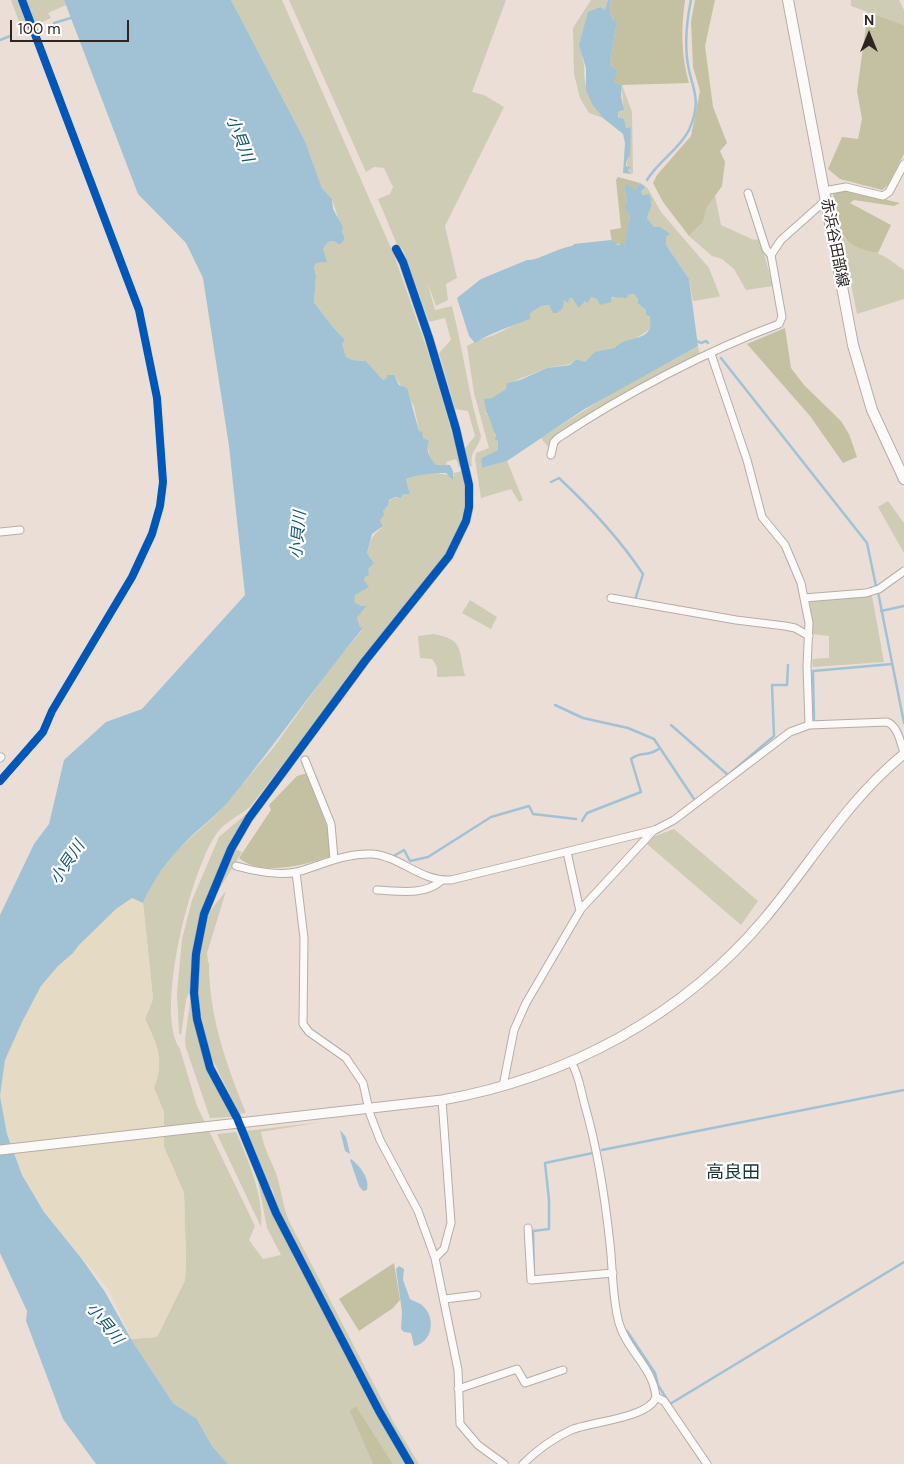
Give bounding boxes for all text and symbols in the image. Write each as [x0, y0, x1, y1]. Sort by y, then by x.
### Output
scale bar [12, 10, 131, 42]
north arrow [844, 10, 894, 60]
text: N [864, 11, 874, 29]
text: 100 m [18, 19, 61, 39]
water label: 小貝川 [221, 113, 257, 165]
street label: 赤浜谷田部線 [817, 197, 851, 289]
water label: 小貝川 [287, 510, 311, 560]
water label: 小貝川 [47, 838, 89, 888]
district label: 高良田 [706, 1162, 760, 1184]
water label: 小貝川 [81, 1299, 127, 1349]

